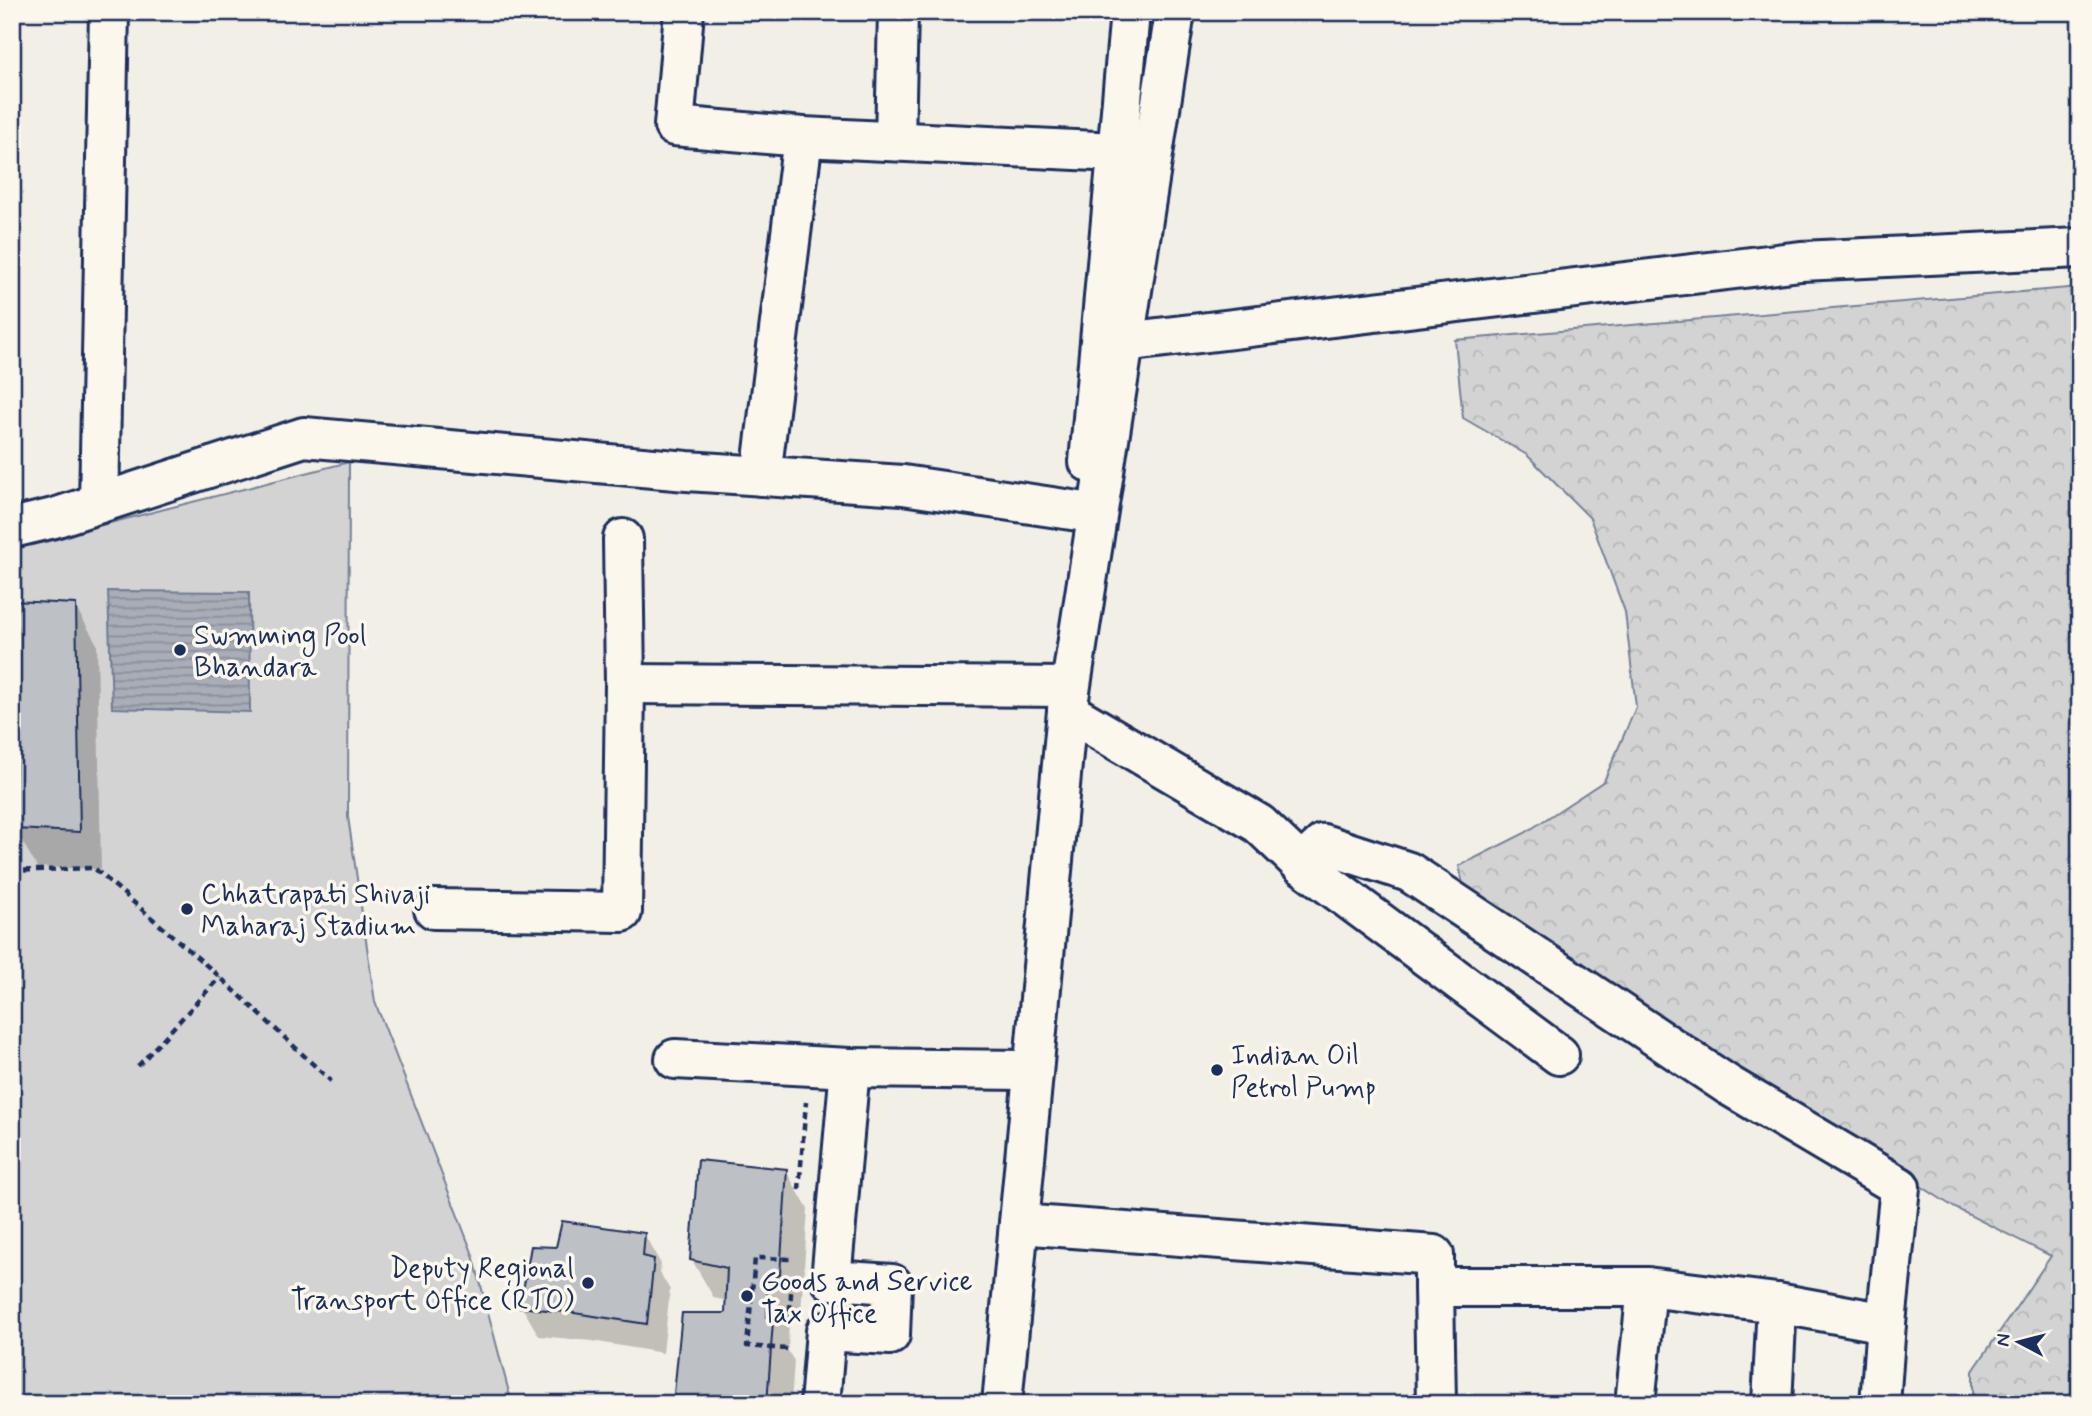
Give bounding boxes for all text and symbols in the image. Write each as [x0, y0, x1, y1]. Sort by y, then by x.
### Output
place label: Swmming Pool Bhandara [194, 618, 366, 687]
marker: Swmming Pool Bhandara [172, 642, 188, 658]
place label: Chhatrapati Shivaji Maharaj Stadium [201, 877, 430, 946]
marker: Chhatrapati Shivaji Maharaj Stadium [179, 901, 195, 917]
place label: Indian Oil Petrol Pump [1231, 1038, 1376, 1107]
marker: Indian Oil Petrol Pump [1209, 1062, 1225, 1078]
place label: Deputy Regional Transport Office (RTO) [291, 1251, 574, 1320]
place label: Goods and Service Tax Office [761, 1264, 973, 1333]
marker: Deputy Regional Transport Office (RTO) [580, 1275, 596, 1291]
marker: Goods and Service Tax Office [739, 1288, 755, 1304]
north arrow [1983, 1308, 2054, 1378]
text: N [1990, 1332, 2017, 1348]

